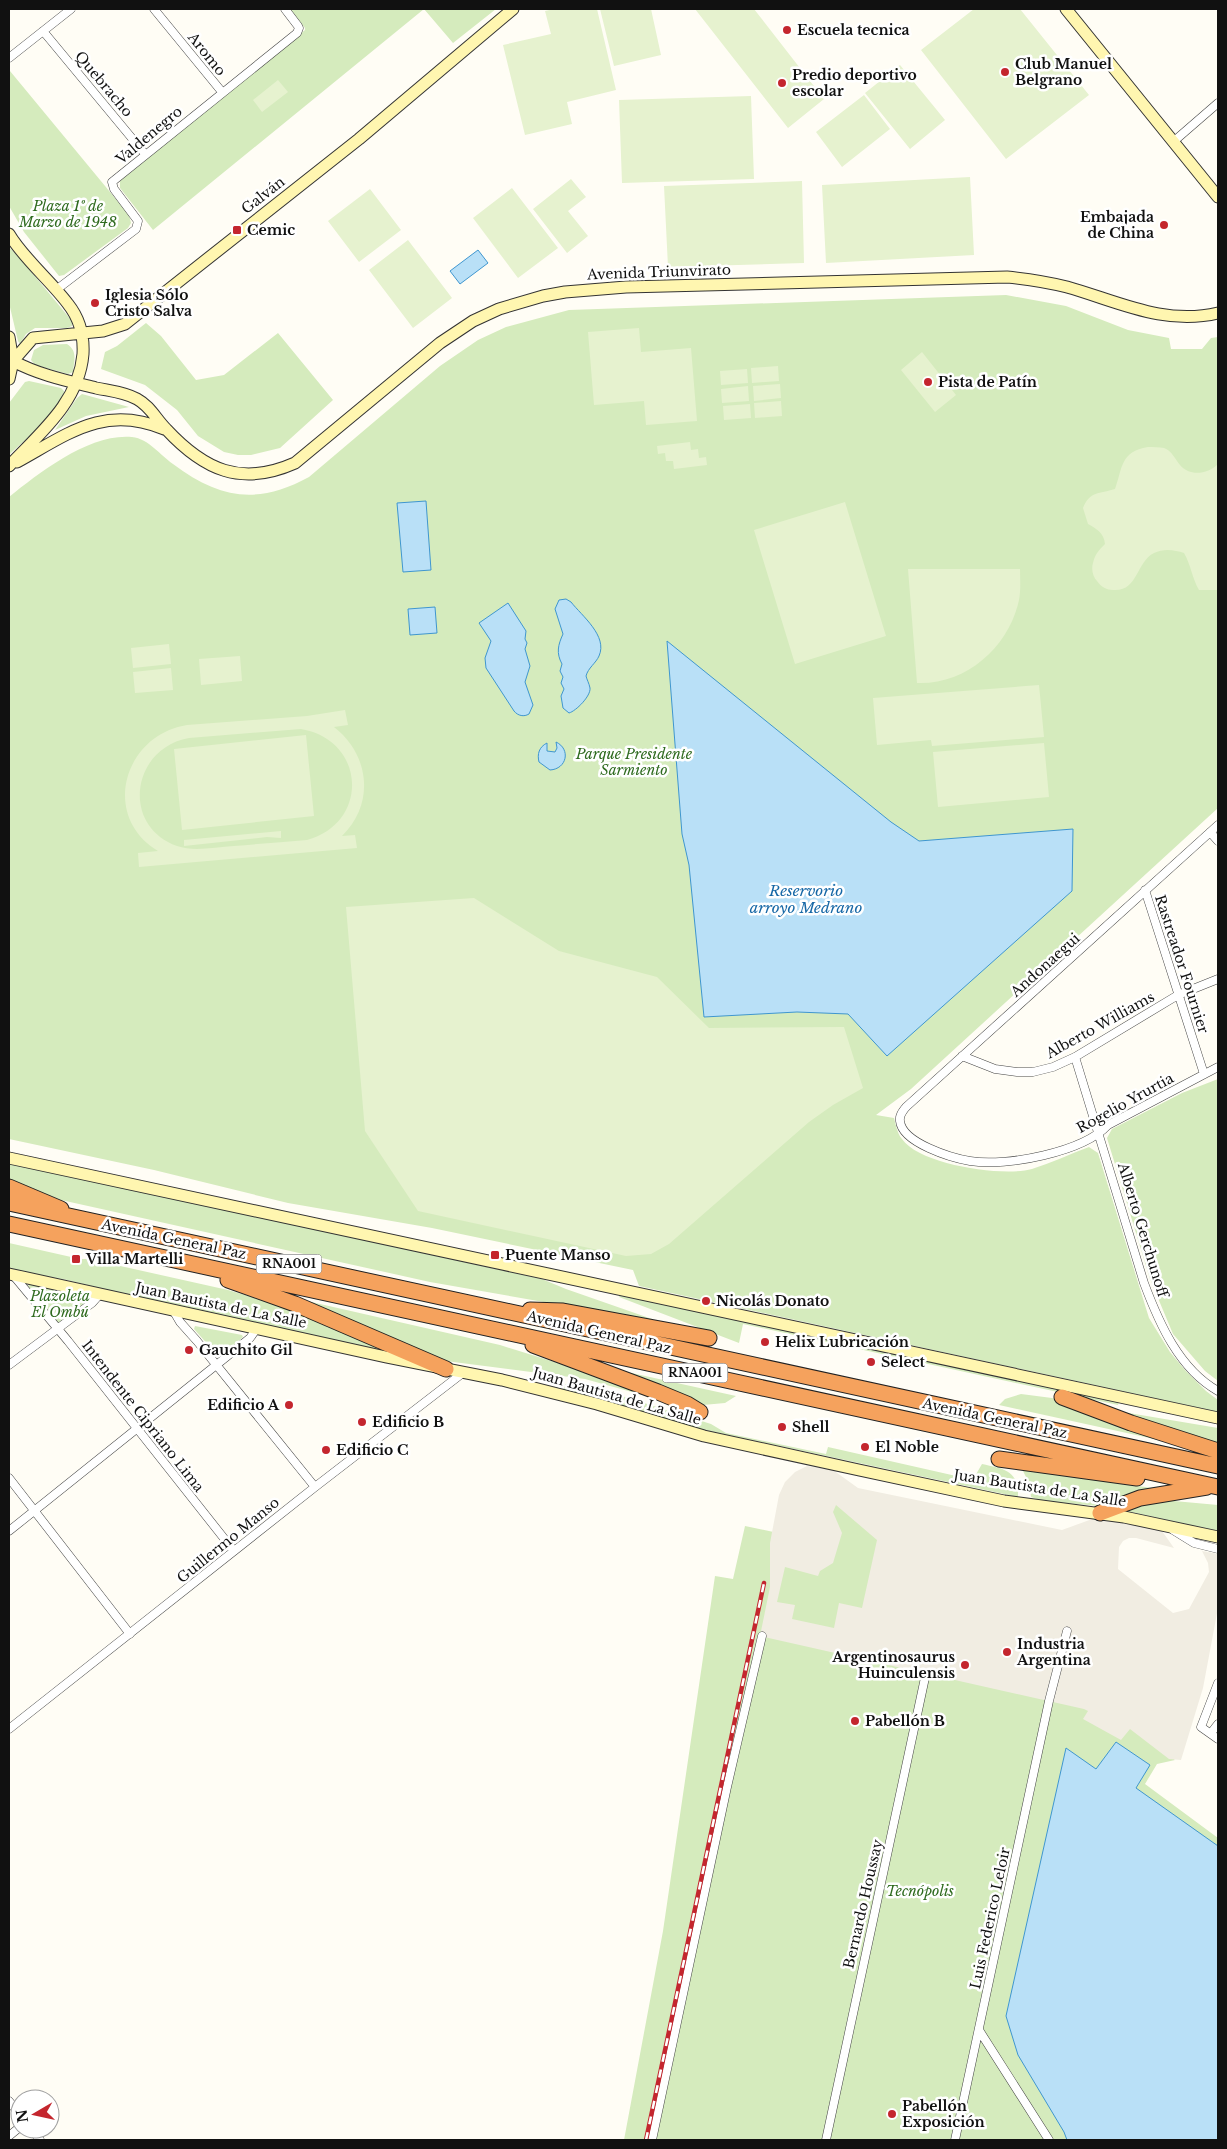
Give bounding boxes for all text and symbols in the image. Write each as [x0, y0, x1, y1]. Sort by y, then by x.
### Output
place label: Escuela tecnica [797, 21, 910, 39]
marker: Escuela tecnica [781, 24, 793, 36]
street label: Aromo [183, 28, 230, 79]
street label: Quebracho [71, 47, 137, 121]
place label: Club Manuel Belgrano [1015, 55, 1112, 89]
place label: Predio deportivo escolar [792, 66, 917, 100]
marker: Club Manuel Belgrano [999, 66, 1011, 78]
marker: Predio deportivo escolar [776, 77, 788, 89]
street label: Valdenegro [111, 102, 186, 169]
street label: Galván [238, 172, 289, 218]
park label: Plaza 1º de Marzo de 1948 [18, 197, 117, 231]
place label: Embajada de China [1080, 208, 1154, 242]
marker: Embajada de China [1158, 219, 1170, 231]
place label: Cemic [247, 221, 295, 239]
marker: Cemic [231, 224, 243, 236]
street label: Avenida Triunvirato [586, 260, 731, 284]
place label: Iglesia Sólo Cristo Salva [105, 286, 192, 320]
marker: Iglesia Sólo Cristo Salva [89, 297, 101, 309]
place label: Pista de Patín [938, 373, 1037, 391]
marker: Pista de Patín [922, 376, 934, 388]
park label: Parque Presidente Sarmiento [575, 745, 693, 779]
water label: Reservorio arroyo Medrano [750, 881, 863, 917]
street label: Rastreador Fournier [1151, 892, 1213, 1036]
street label: Andonaegui [1006, 929, 1084, 1001]
street label: Alberto Williams [1042, 988, 1157, 1063]
street label: Rogelio Yrurtia [1073, 1069, 1177, 1137]
street label: Alberto Gerchunoff [1114, 1160, 1173, 1301]
street label: Avenida General Paz [99, 1215, 248, 1263]
place label: Puente Manso [505, 1246, 611, 1264]
marker: Puente Manso [489, 1249, 501, 1261]
place label: Villa Martelli [85, 1250, 183, 1268]
marker: Villa Martelli [70, 1253, 82, 1265]
road number: RNA001 [256, 1254, 322, 1274]
street label: Juan Bautista de La Salle [132, 1278, 308, 1332]
park label: Plazoleta El Ombú [29, 1287, 90, 1321]
place label: Nicolás Donato [716, 1292, 829, 1310]
marker: Nicolás Donato [700, 1295, 712, 1307]
street label: Avenida General Paz [524, 1306, 673, 1357]
place label: Helix Lubricación [775, 1333, 909, 1351]
street label: Intendente Cipriano Lima [78, 1336, 208, 1496]
marker: Helix Lubricación [759, 1336, 771, 1348]
place label: Gauchito Gil [199, 1341, 293, 1359]
marker: Gauchito Gil [183, 1344, 195, 1356]
place label: Select [881, 1353, 926, 1371]
marker: Select [865, 1356, 877, 1368]
street label: Juan Bautista de La Salle [529, 1363, 703, 1429]
road number: RNA001 [662, 1364, 728, 1382]
street label: Avenida General Paz [920, 1394, 1069, 1442]
place label: Edificio A [207, 1396, 280, 1414]
marker: Edificio A [283, 1399, 295, 1411]
place label: Edificio B [372, 1413, 444, 1431]
marker: Edificio B [356, 1416, 368, 1428]
place label: Shell [792, 1418, 829, 1436]
marker: Shell [776, 1421, 788, 1433]
place label: El Noble [875, 1438, 939, 1456]
place label: Edificio C [336, 1441, 409, 1459]
marker: El Noble [859, 1441, 871, 1453]
marker: Edificio C [320, 1444, 332, 1456]
street label: Juan Bautista de La Salle [950, 1465, 1128, 1511]
street label: Guillermo Manso [173, 1493, 283, 1587]
place label: Industria Argentina [1016, 1635, 1091, 1669]
marker: Industria Argentina [1001, 1646, 1013, 1658]
place label: Argentinosaurus Huinculensis [831, 1648, 955, 1682]
marker: Argentinosaurus Huinculensis [959, 1659, 971, 1671]
place label: Pabellón B [865, 1712, 945, 1730]
marker: Pabellón B [849, 1715, 861, 1727]
street label: Bernardo Houssay [839, 1838, 887, 1970]
street label: Luis Federico Leloir [966, 1845, 1014, 1991]
park label: Tecnópolis [886, 1882, 954, 1900]
north arrow [10, 2089, 60, 2139]
place label: Pabellón Exposición [902, 2097, 985, 2131]
text: N [12, 2108, 32, 2124]
marker: Pabellón Exposición [886, 2108, 898, 2120]

